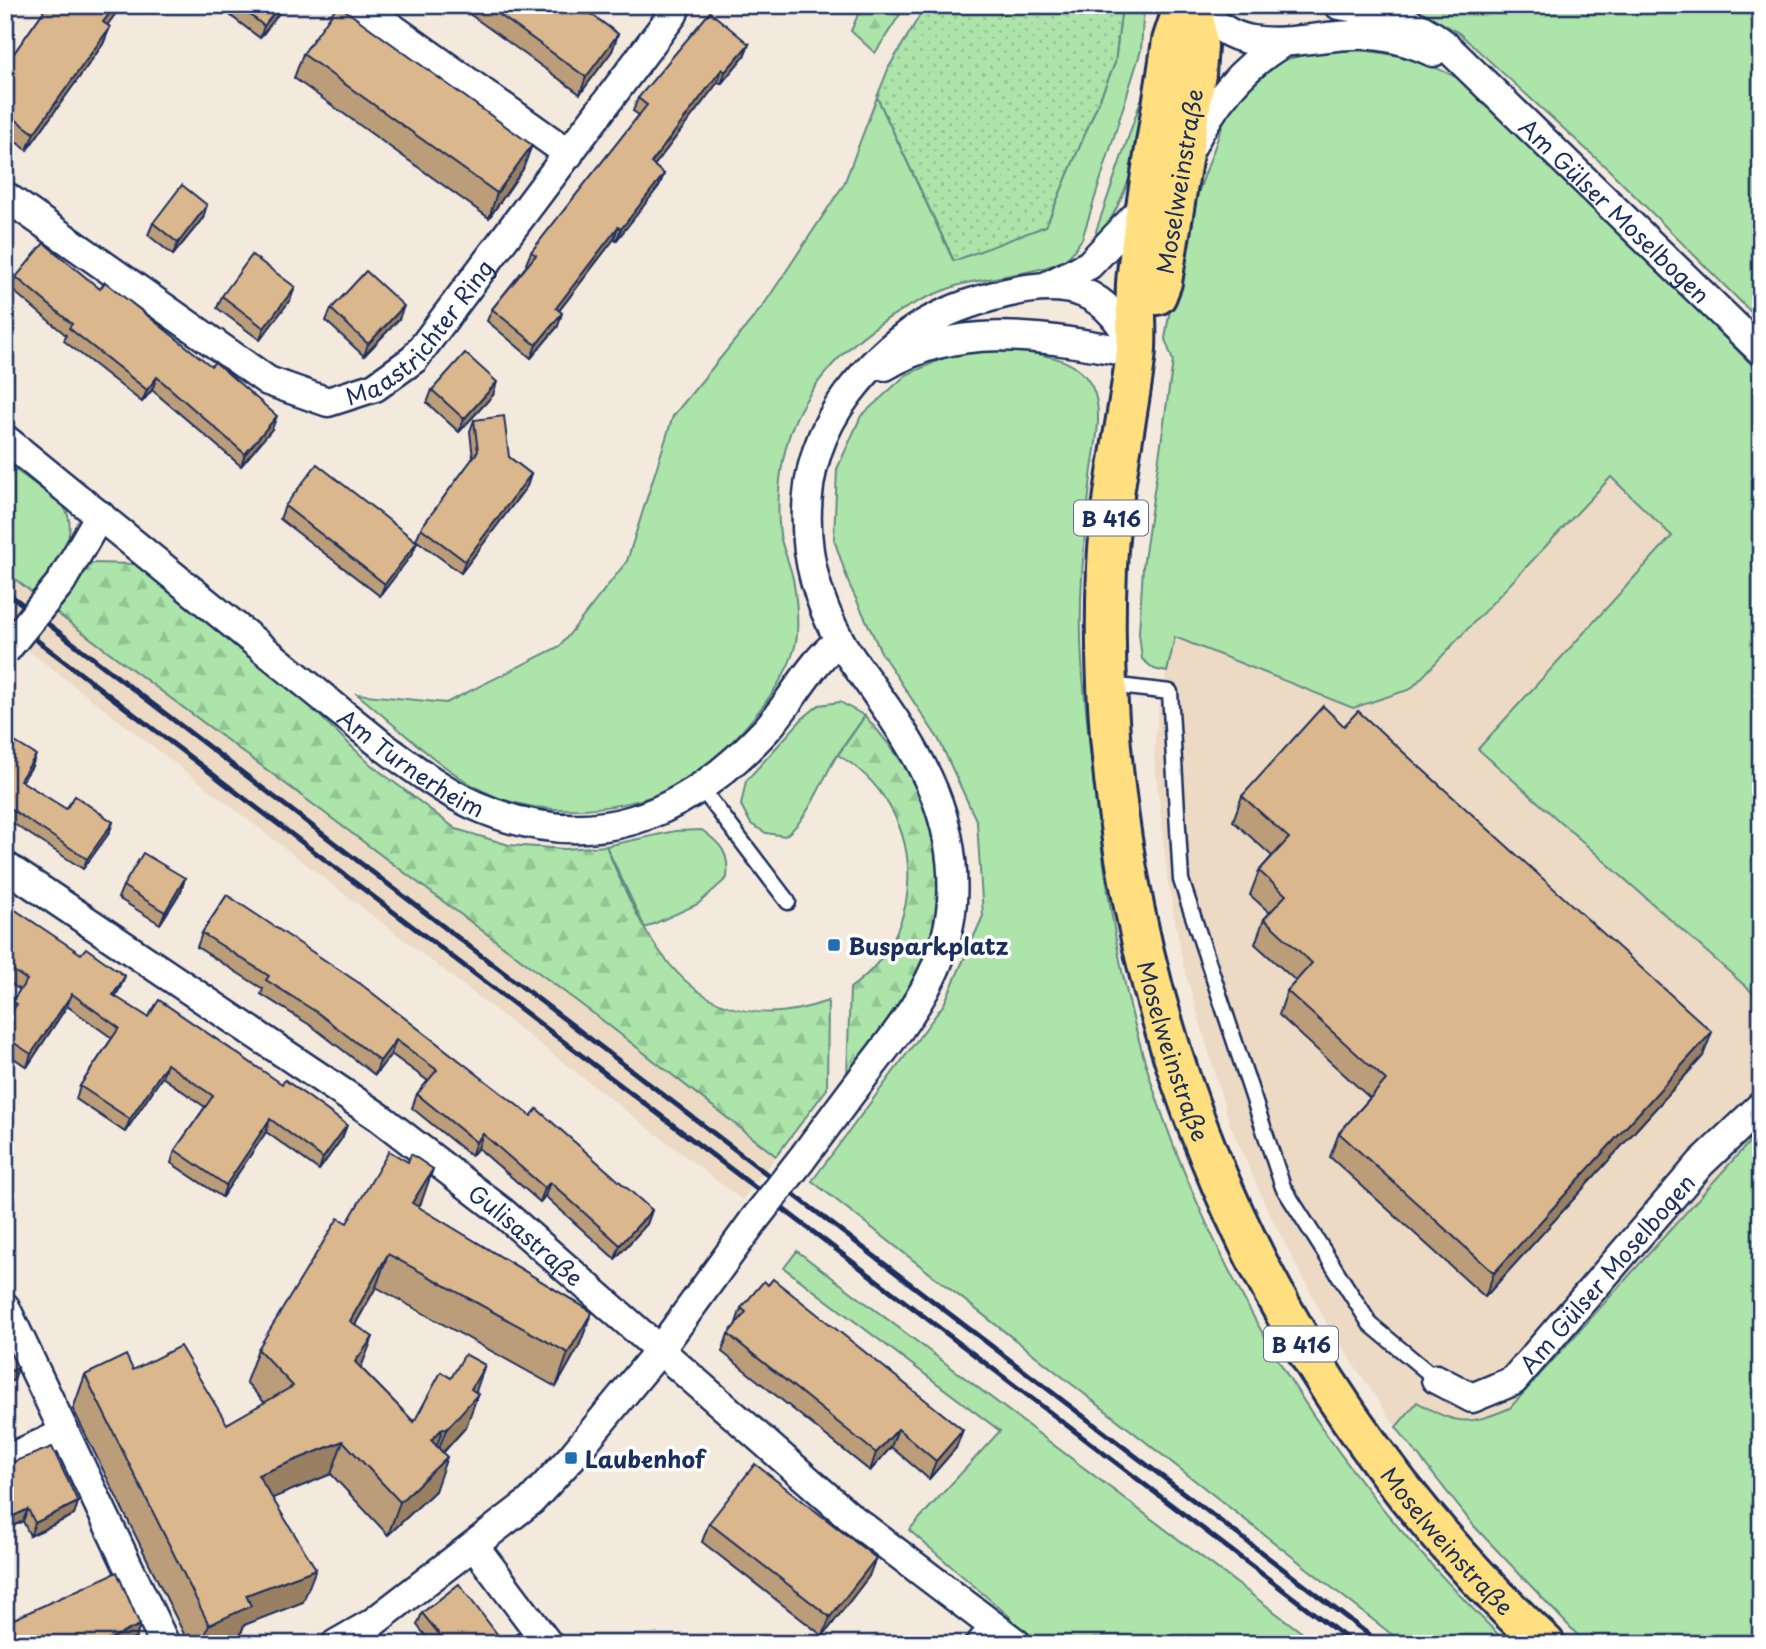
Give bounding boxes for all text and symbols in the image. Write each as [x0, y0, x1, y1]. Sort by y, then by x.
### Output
street label: Moselweinstraße [1146, 86, 1211, 276]
street label: Am Gülser Moselbogen [1512, 109, 1719, 311]
street label: Maastrichter Ring [341, 251, 501, 413]
road number: B 416 [1074, 500, 1148, 536]
street label: Am Turnerheim [331, 699, 491, 825]
place label: Busparkplatz [848, 928, 1009, 963]
marker: Busparkplatz [826, 937, 842, 953]
street label: Moselweinstraße [1129, 957, 1219, 1146]
street label: Am Gülser Moselbogen [1510, 1165, 1702, 1380]
street label: Gulisastraße [461, 1175, 592, 1294]
road number: B 416 [1264, 1326, 1338, 1362]
place label: Laubenhof [585, 1441, 708, 1476]
marker: Laubenhof [563, 1450, 579, 1466]
street label: Moselweinstraße [1373, 1459, 1522, 1623]

